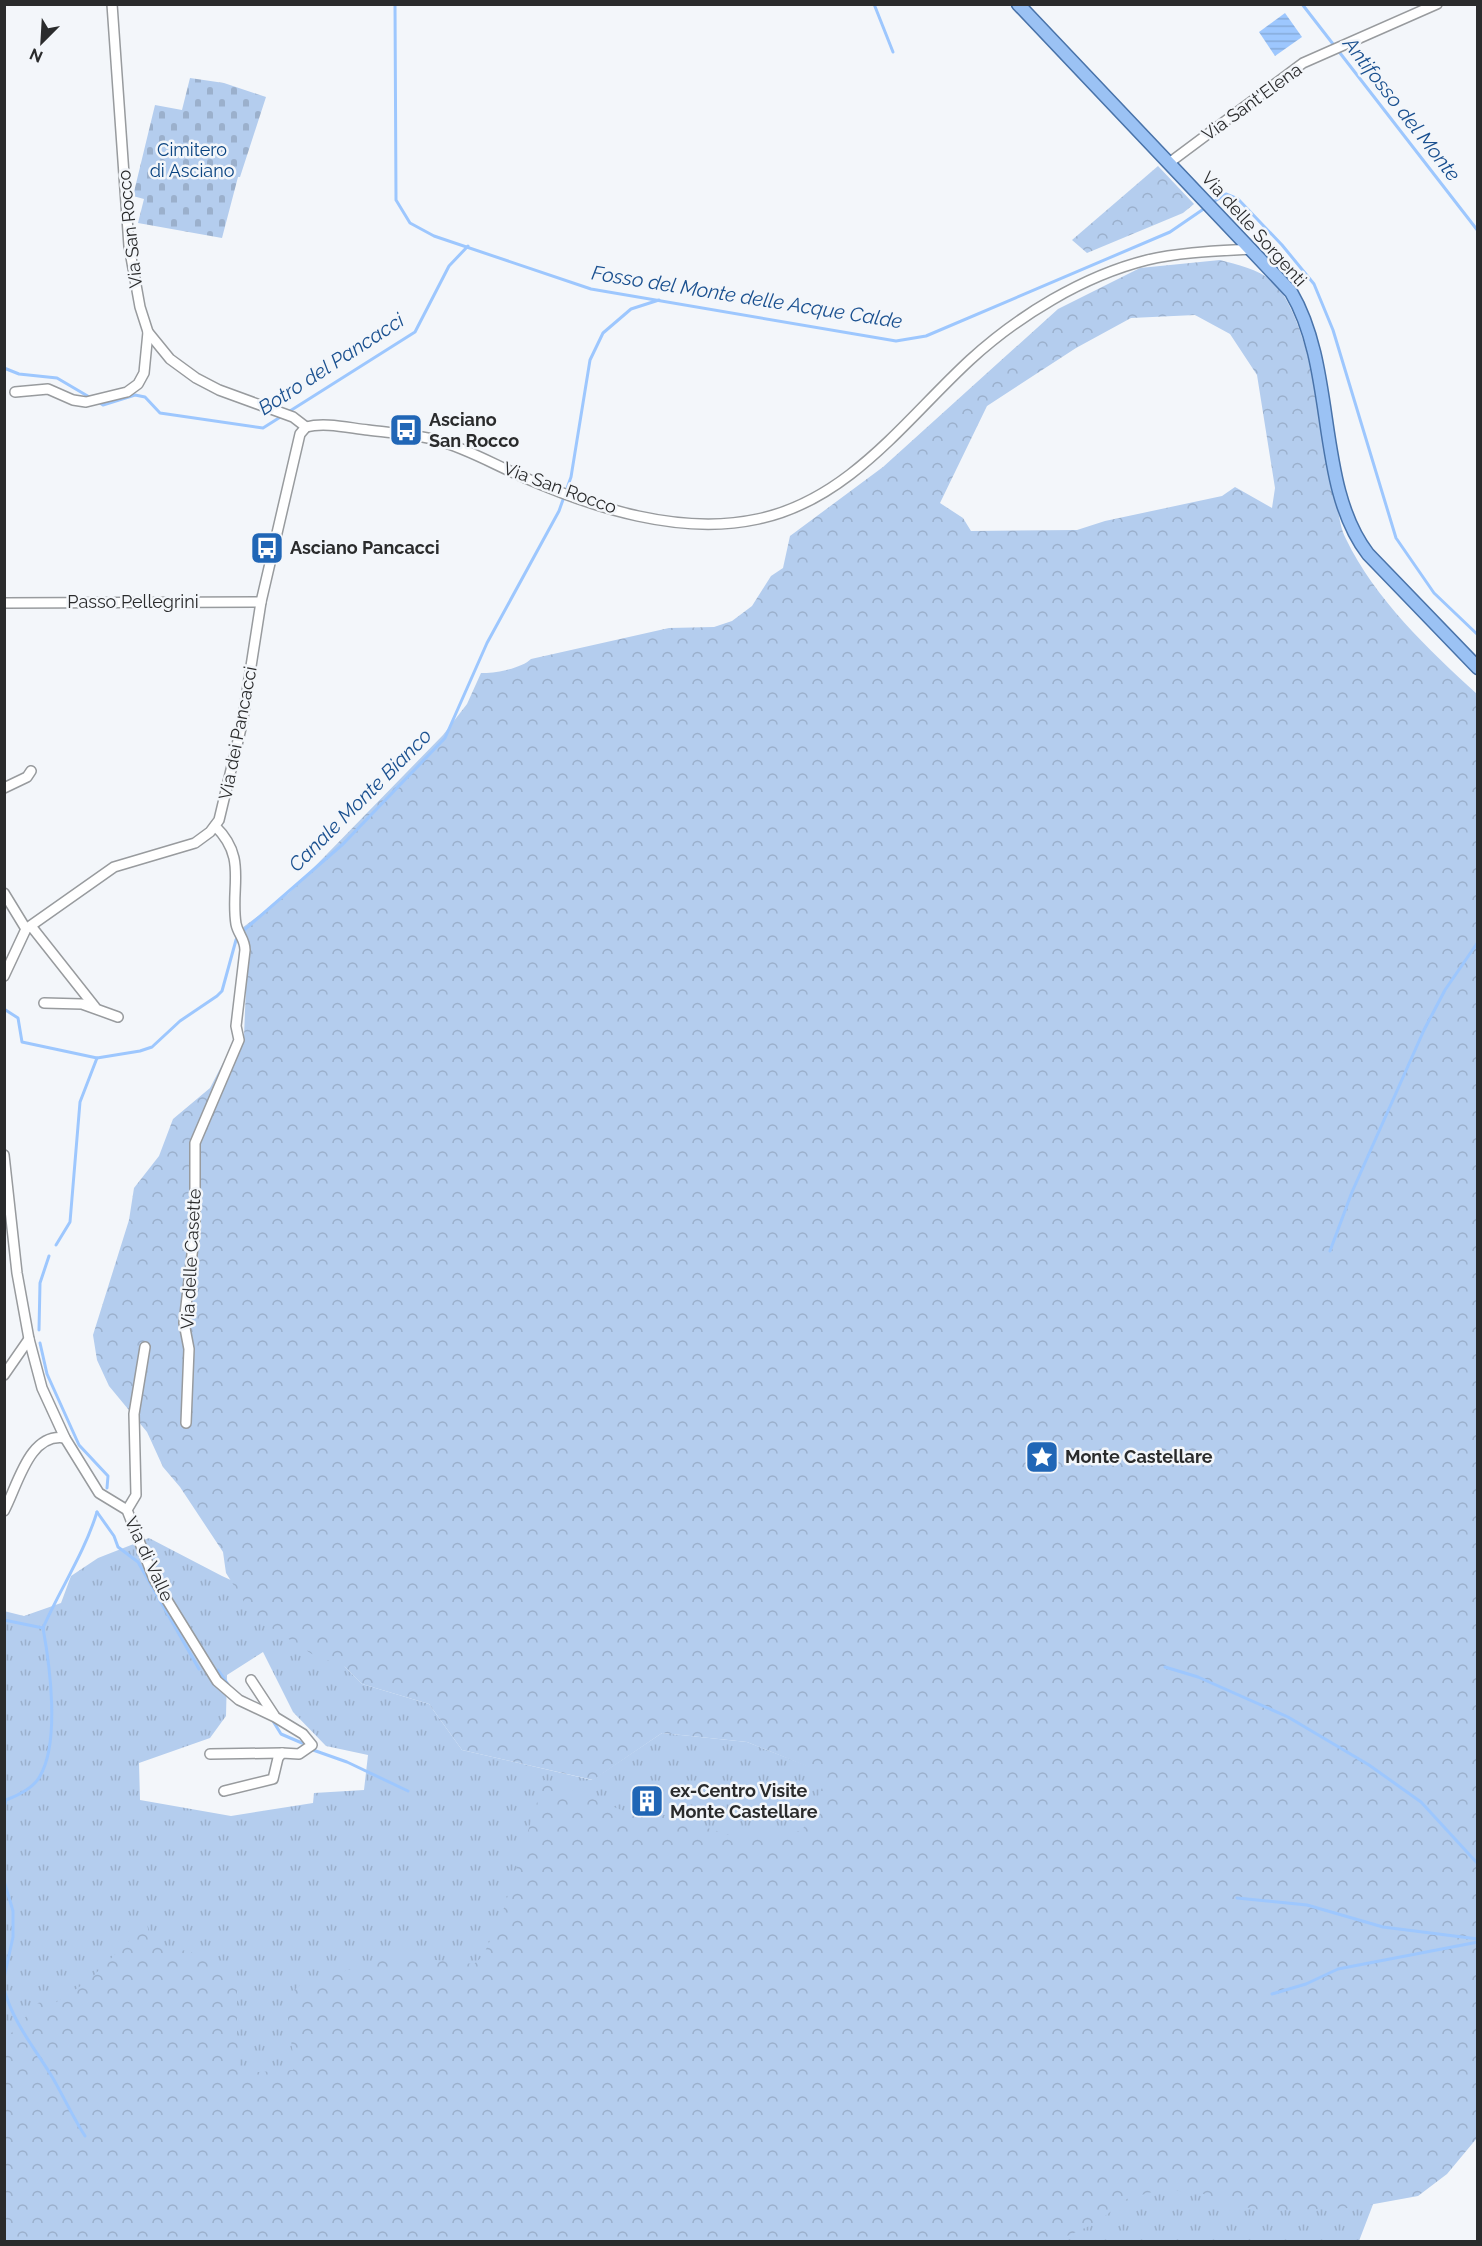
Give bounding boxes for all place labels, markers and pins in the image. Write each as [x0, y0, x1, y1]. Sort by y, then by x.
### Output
place label: Asciano San Rocco [429, 409, 519, 451]
bus stop icon: Asciano San Rocco [388, 412, 424, 448]
bus stop icon: Asciano Pancacci [249, 530, 285, 566]
place label: Asciano Pancacci [290, 537, 440, 558]
place icon: Monte Castellare [1024, 1439, 1060, 1475]
place label: Monte Castellare [1065, 1446, 1213, 1467]
place label: ex-Centro Visite Monte Castellare [670, 1780, 818, 1822]
building icon: ex-Centro Visite Monte Castellare [629, 1783, 665, 1819]

